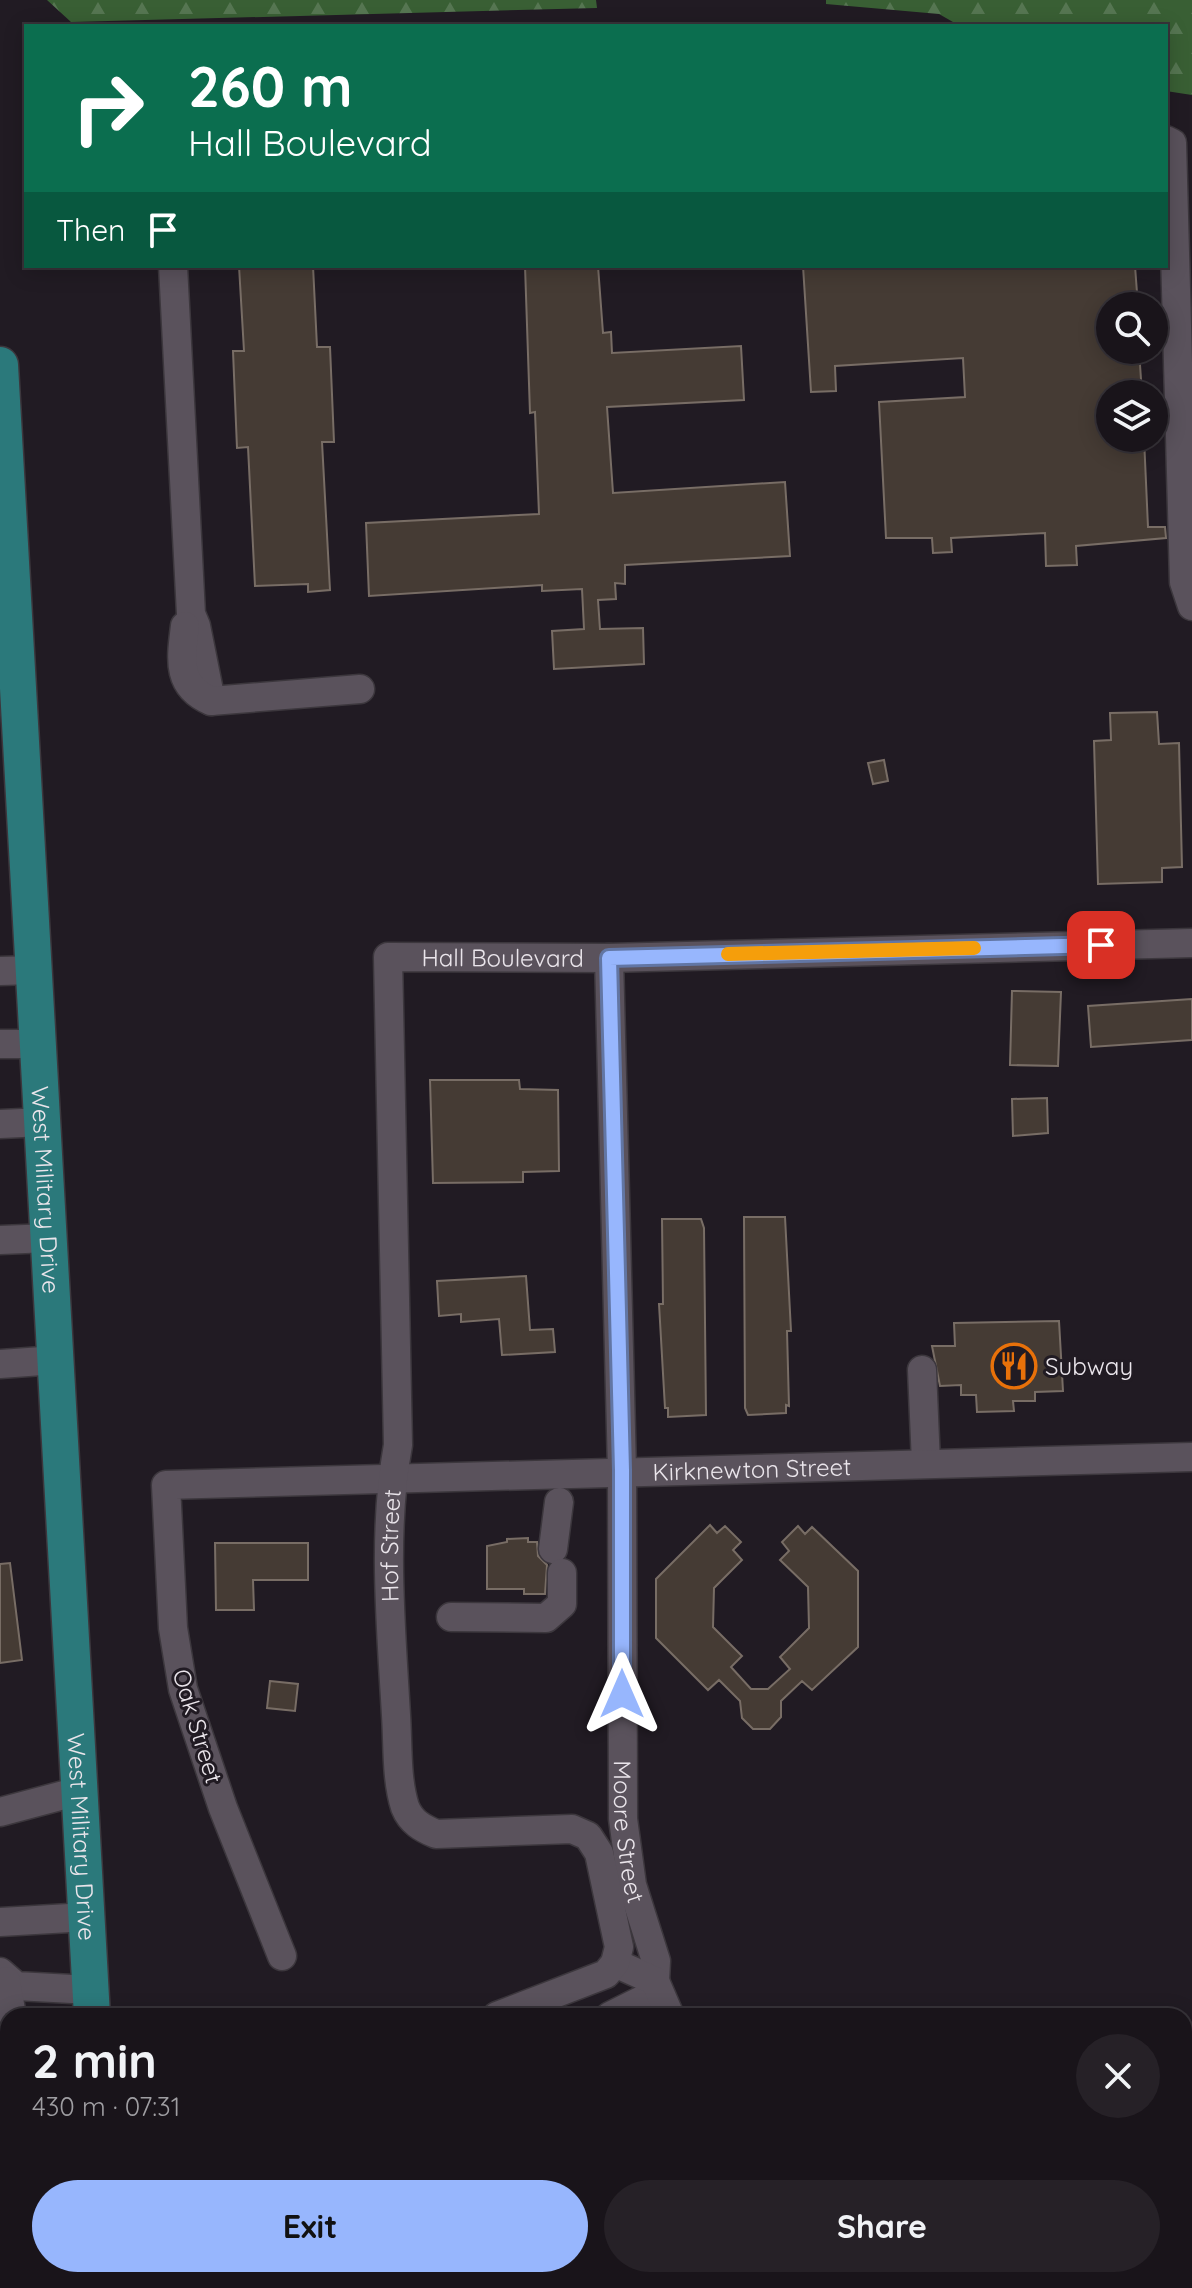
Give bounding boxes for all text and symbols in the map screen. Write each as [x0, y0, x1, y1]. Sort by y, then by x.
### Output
text: 260 m [188, 51, 353, 121]
icon: right [56, 56, 160, 160]
text: Hall Boulevard [188, 120, 432, 165]
icon: arrive [141, 208, 185, 252]
text: Then [56, 211, 125, 249]
map controls [1096, 292, 1168, 452]
button: search [1096, 292, 1168, 364]
button: layers [1096, 380, 1168, 452]
pin [1067, 911, 1135, 979]
icon: arrive [1079, 923, 1123, 967]
street label: Hall Boulevard [421, 942, 584, 973]
street label: West Military Drive [25, 1085, 67, 1294]
restaurant icon: Subway [990, 1342, 1038, 1390]
place label: Subway [1045, 1351, 1133, 1381]
street label: Kirknewton Street [652, 1451, 852, 1487]
street label: Hof Street [374, 1488, 407, 1602]
position arrow [580, 1652, 664, 1736]
street label: Oak Street [166, 1665, 230, 1787]
street label: West Military Drive [61, 1732, 103, 1941]
street label: Moore Street [608, 1760, 652, 1907]
text: 2 min [32, 2030, 157, 2090]
button: close [1076, 2034, 1160, 2118]
text: 430 m · 07:31 [32, 2090, 180, 2123]
button: Exit [32, 2180, 588, 2272]
button: Share [604, 2180, 1160, 2272]

